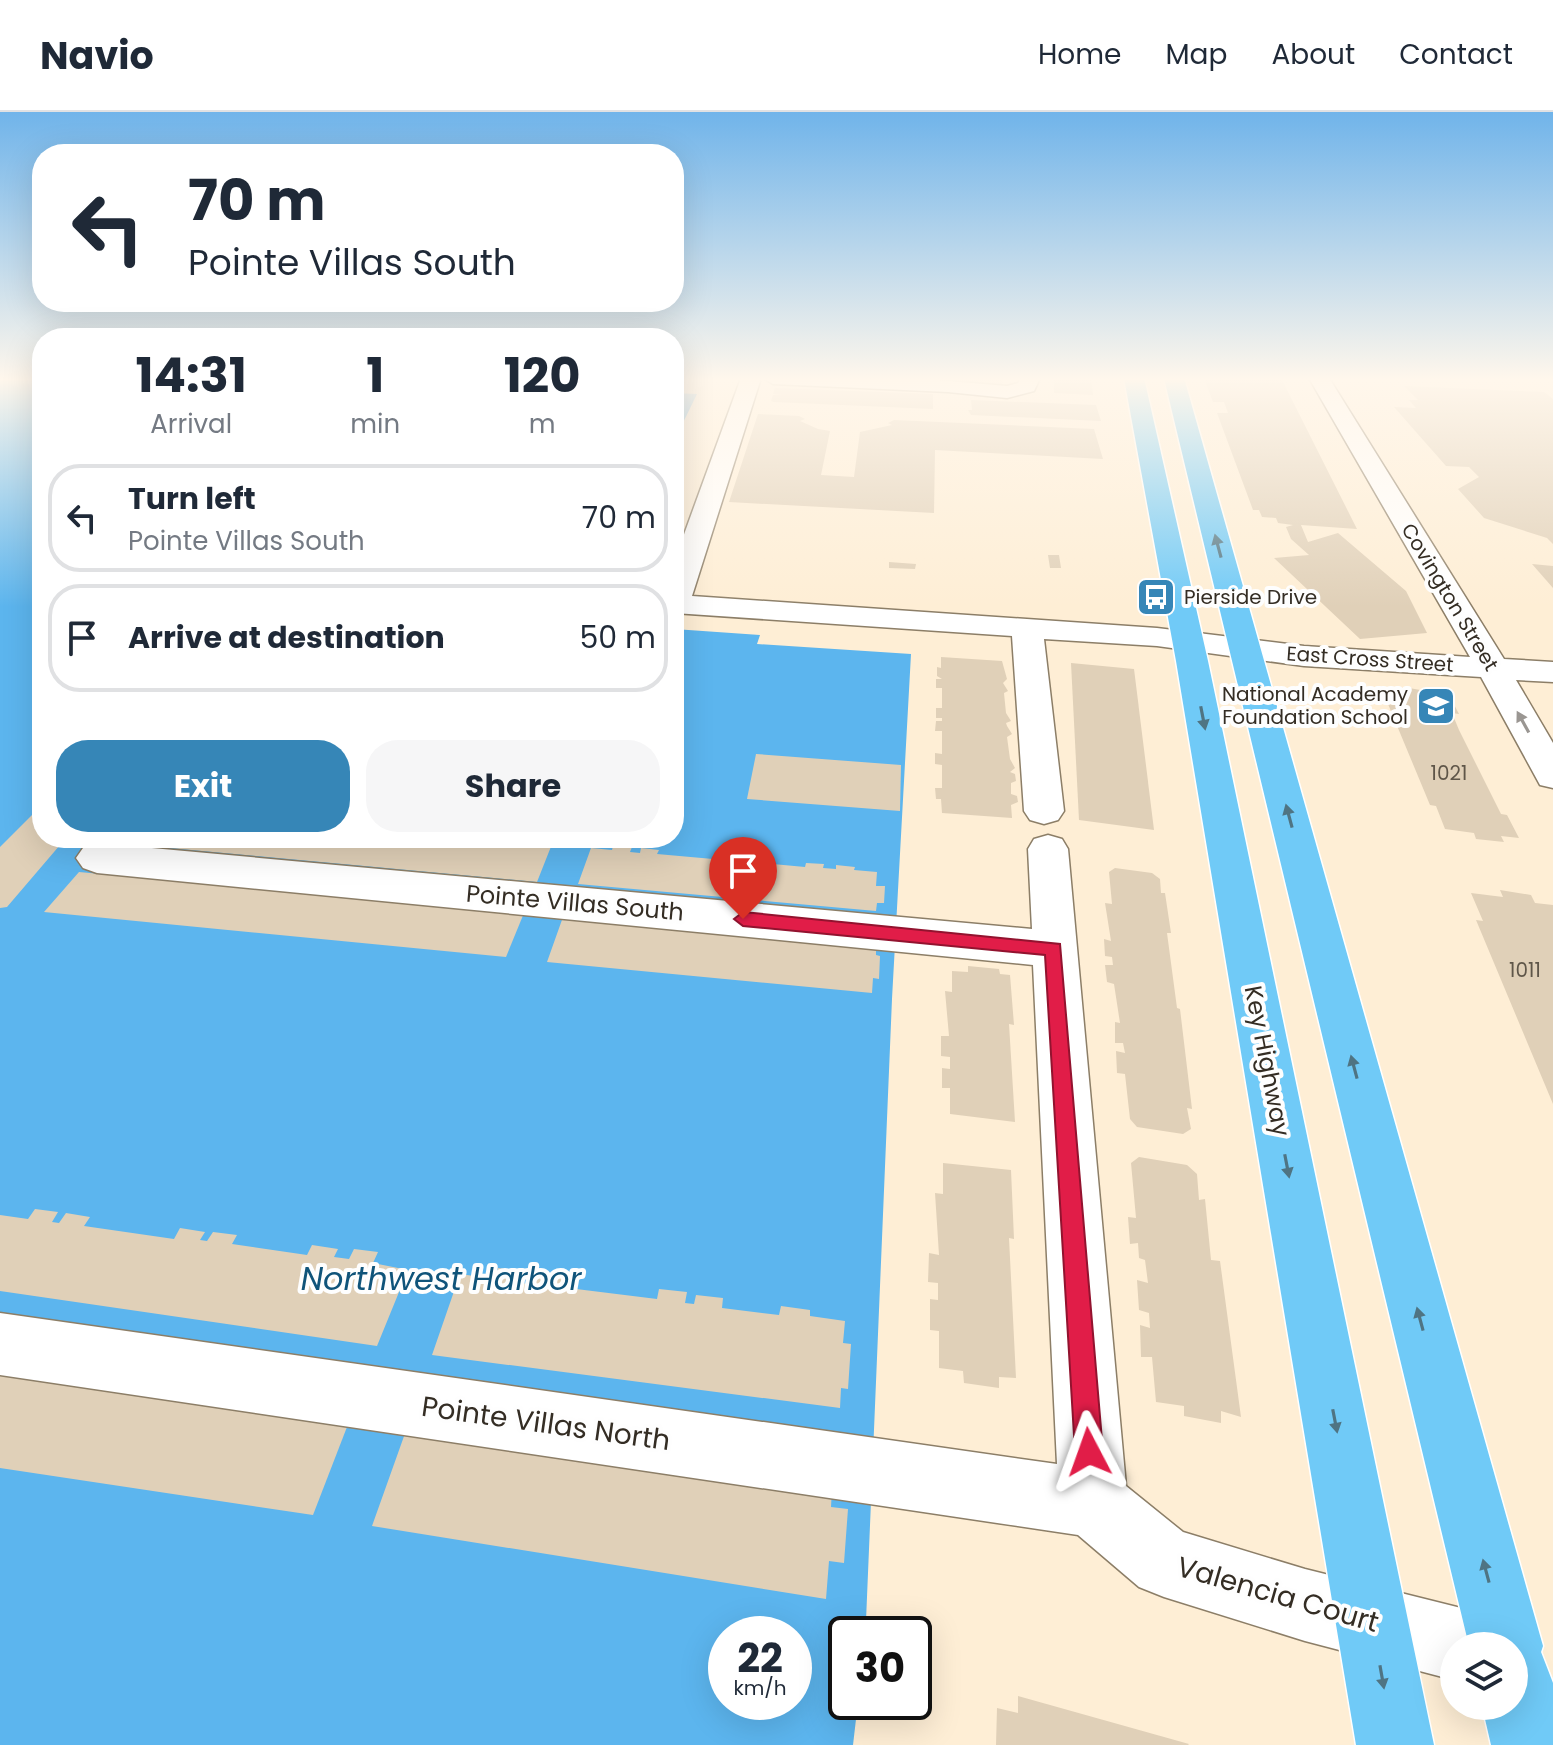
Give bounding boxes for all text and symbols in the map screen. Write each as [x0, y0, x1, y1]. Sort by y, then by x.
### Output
text: Navio [40, 29, 154, 82]
text: Home [1038, 35, 1121, 74]
text: Map [1165, 35, 1227, 74]
text: About [1271, 35, 1355, 74]
text: Contact [1399, 35, 1513, 74]
text: 70 m [188, 161, 326, 240]
icon: left [56, 176, 160, 280]
text: Pointe Villas South [188, 237, 516, 288]
text: 14:31 [136, 342, 247, 409]
text: 1 [366, 342, 384, 409]
text: 120 [504, 342, 580, 409]
text: Arrival [150, 406, 232, 442]
text: min [350, 406, 400, 442]
text: m [529, 406, 555, 442]
text: Turn left [128, 477, 256, 520]
icon: left [60, 496, 104, 540]
text: 70 m [582, 496, 656, 539]
street label: Covington Street [1395, 518, 1505, 676]
text: Pointe Villas South [128, 523, 365, 559]
one-way arrow [1211, 533, 1224, 557]
bus stop icon: Pierside Drive [1135, 576, 1177, 618]
place label: Pierside Drive [1184, 583, 1317, 611]
icon: arrive [60, 616, 104, 660]
text: Arrive at destination [128, 616, 445, 659]
text: 50 m [579, 616, 656, 659]
street label: East Cross Street [1286, 639, 1454, 679]
place label: National Academy Foundation School [1222, 680, 1408, 731]
school or university icon: National Academy Foundation School [1415, 685, 1457, 727]
one-way arrow [1197, 705, 1209, 730]
one-way arrow [1516, 711, 1530, 733]
button: Exit [56, 740, 350, 832]
button: Share [366, 740, 660, 832]
house number: 1021 [1431, 759, 1467, 787]
one-way arrow [1282, 803, 1294, 828]
pin [709, 837, 777, 919]
icon: arrive [721, 849, 765, 893]
street label: Pointe Villas South [465, 877, 685, 928]
house number: 1011 [1509, 956, 1541, 984]
street label: Key Highway [1237, 983, 1298, 1139]
one-way arrow [1348, 1055, 1360, 1080]
one-way arrow [1281, 1154, 1293, 1179]
water label: Northwest Harbor [301, 1256, 582, 1301]
one-way arrow [1414, 1306, 1426, 1331]
street label: Pointe Villas North [419, 1387, 673, 1460]
one-way arrow [1329, 1409, 1341, 1434]
position arrow [1047, 1410, 1131, 1494]
street label: Valencia Court [1172, 1547, 1383, 1642]
one-way arrow [1479, 1558, 1491, 1583]
speed limit sign: 30 [828, 1616, 932, 1720]
text: 22 [737, 1630, 783, 1686]
map controls [1440, 1632, 1528, 1720]
button: layers [1440, 1632, 1528, 1720]
one-way arrow [1377, 1665, 1389, 1690]
text: km/h [733, 1674, 787, 1702]

